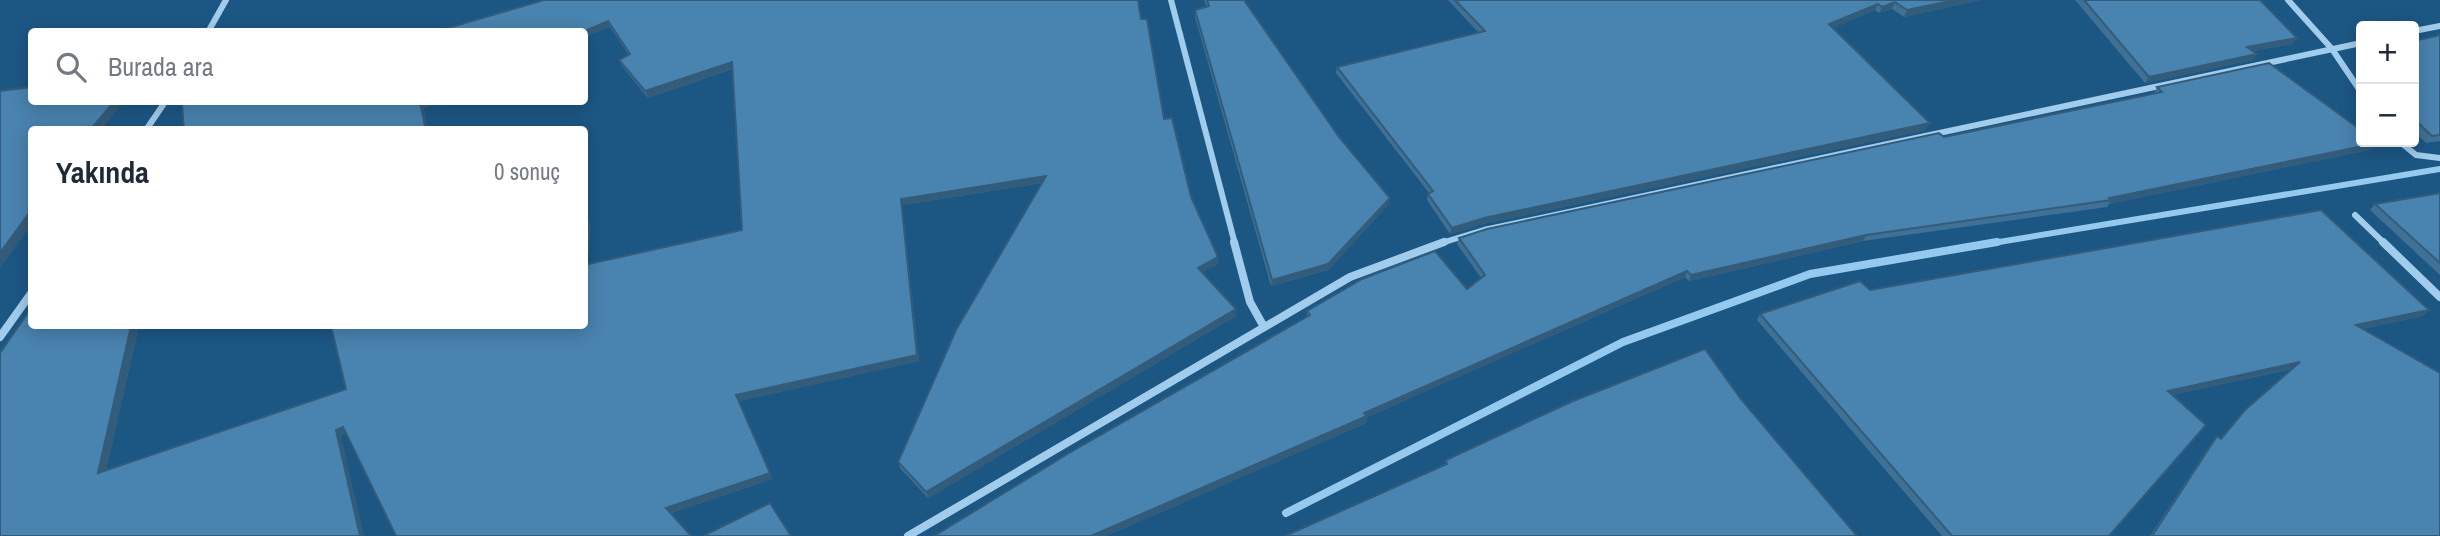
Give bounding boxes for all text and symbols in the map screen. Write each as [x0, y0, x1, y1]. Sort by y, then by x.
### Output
map controls [2356, 21, 2419, 147]
button: + [2356, 21, 2419, 84]
search box [28, 28, 588, 105]
icon: search [52, 48, 90, 86]
text: Burada ara [108, 49, 213, 84]
button: − [2356, 84, 2419, 147]
text: Yakında [56, 152, 149, 192]
text: 0 sonuç [494, 156, 560, 187]

